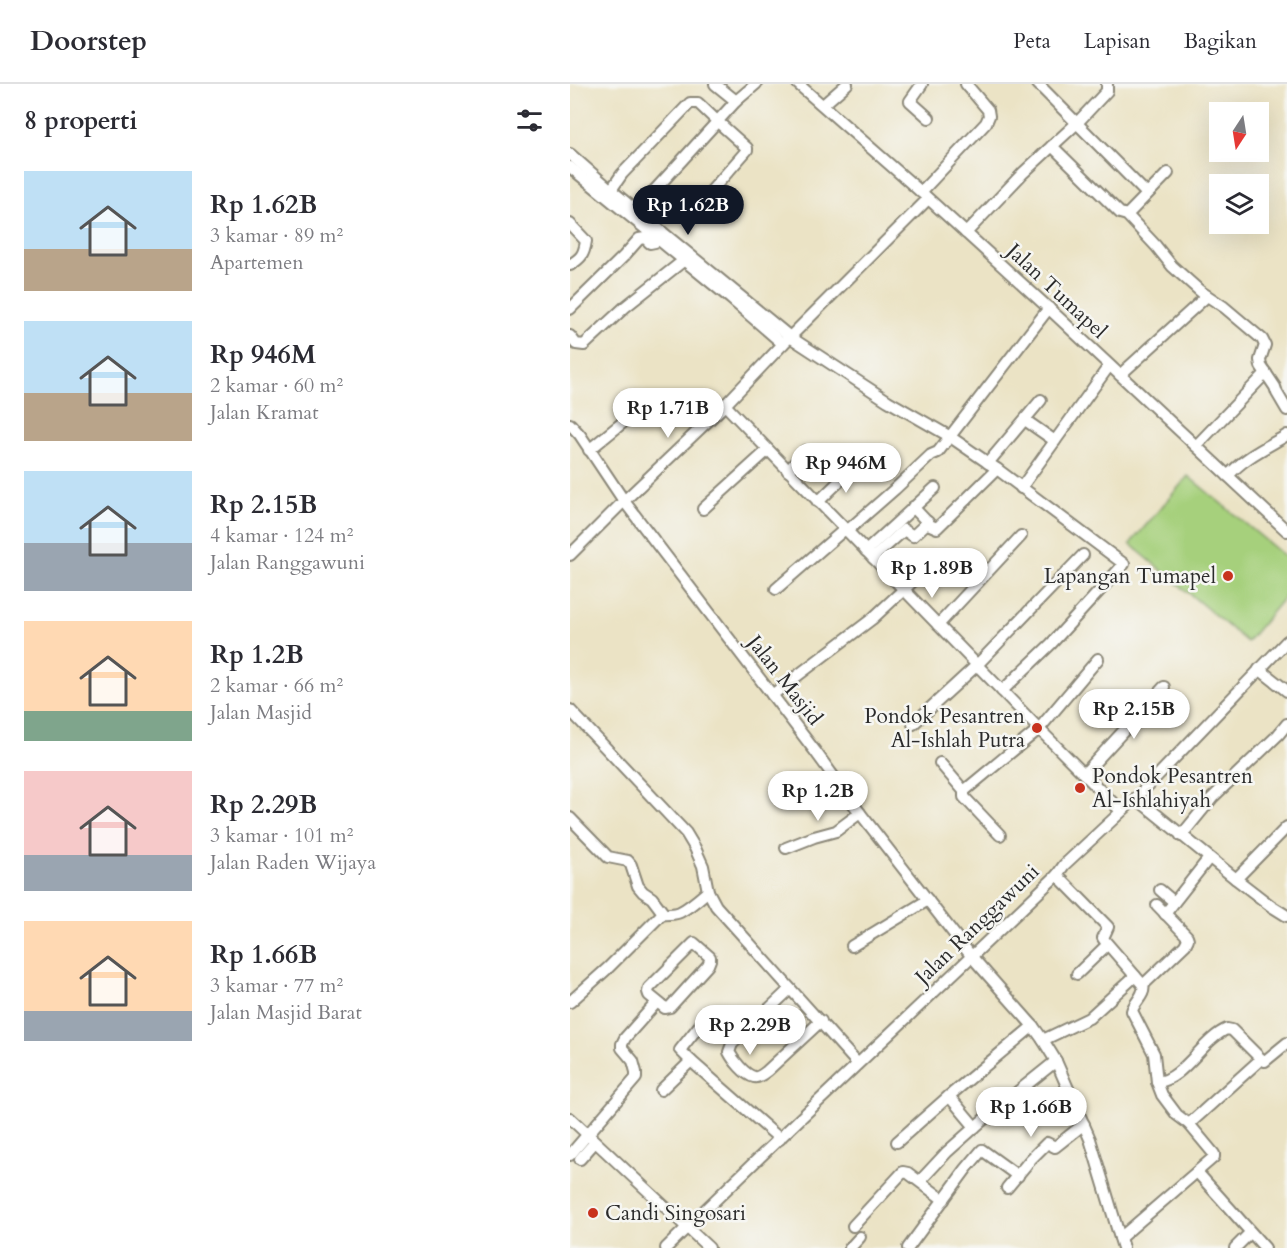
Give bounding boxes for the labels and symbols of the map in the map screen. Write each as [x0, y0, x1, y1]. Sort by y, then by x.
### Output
north arrow [1209, 102, 1269, 162]
pin: Rp 1.62B [626, 185, 750, 236]
street label: Jalan Tumapel [998, 235, 1113, 346]
pin: Rp 1.71B [606, 388, 730, 439]
pin: Rp 946M [791, 443, 901, 494]
pin: Rp 1.89B [870, 548, 994, 599]
place label: Lapangan Tumapel [1044, 562, 1216, 591]
marker: Lapangan Tumapel [1221, 569, 1235, 583]
street label: Jalan Masjid [738, 627, 829, 731]
pin: Rp 2.15B [1072, 689, 1196, 740]
place label: Pondok Pesantren Al-Ishlah Putra [864, 702, 1025, 755]
marker: Pondok Pesantren Al-Ishlah Putra [1030, 721, 1044, 735]
place label: Pondok Pesantren Al-Ishlahiyah [1092, 762, 1253, 815]
pin: Rp 1.2B [763, 771, 873, 822]
marker: Pondok Pesantren Al-Ishlahiyah [1073, 781, 1087, 795]
street label: Jalan Ranggawuni [907, 857, 1046, 993]
pin: Rp 2.29B [688, 1005, 812, 1056]
pin: Rp 1.66B [969, 1087, 1093, 1138]
place label: Candi Singosari [605, 1199, 746, 1228]
marker: Candi Singosari [586, 1206, 600, 1220]

